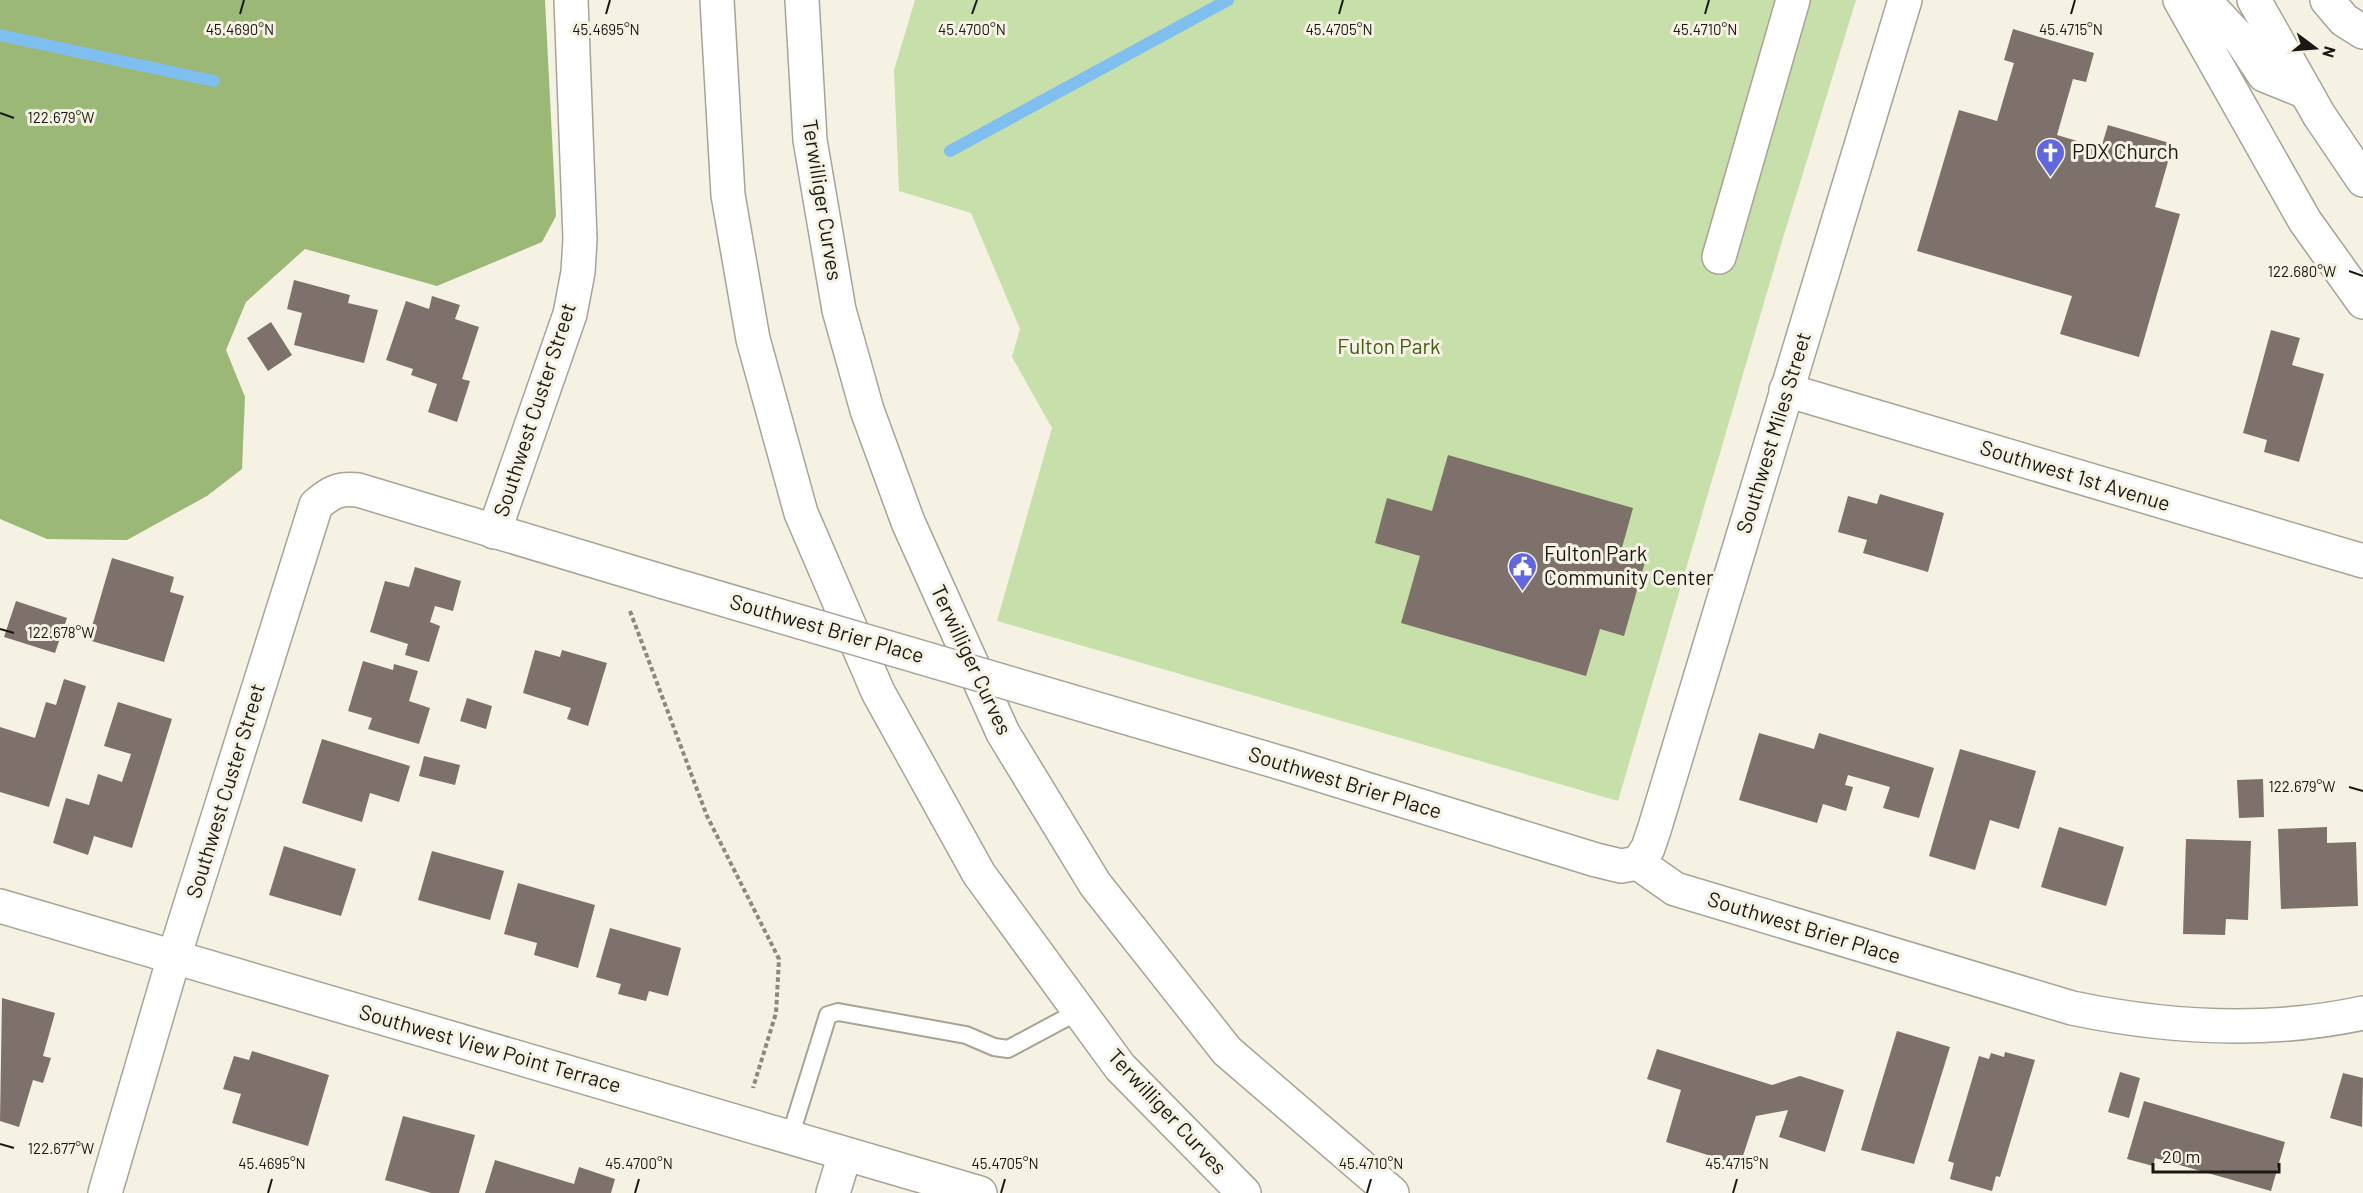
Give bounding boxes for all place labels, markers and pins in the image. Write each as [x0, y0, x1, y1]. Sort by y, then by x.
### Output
church icon: PDX Church [2035, 136, 2067, 178]
place label: PDX Church [2072, 138, 2179, 163]
place label: Fulton Park Community Center [1544, 540, 1714, 589]
public building icon: Fulton Park Community Center [1507, 550, 1539, 592]

